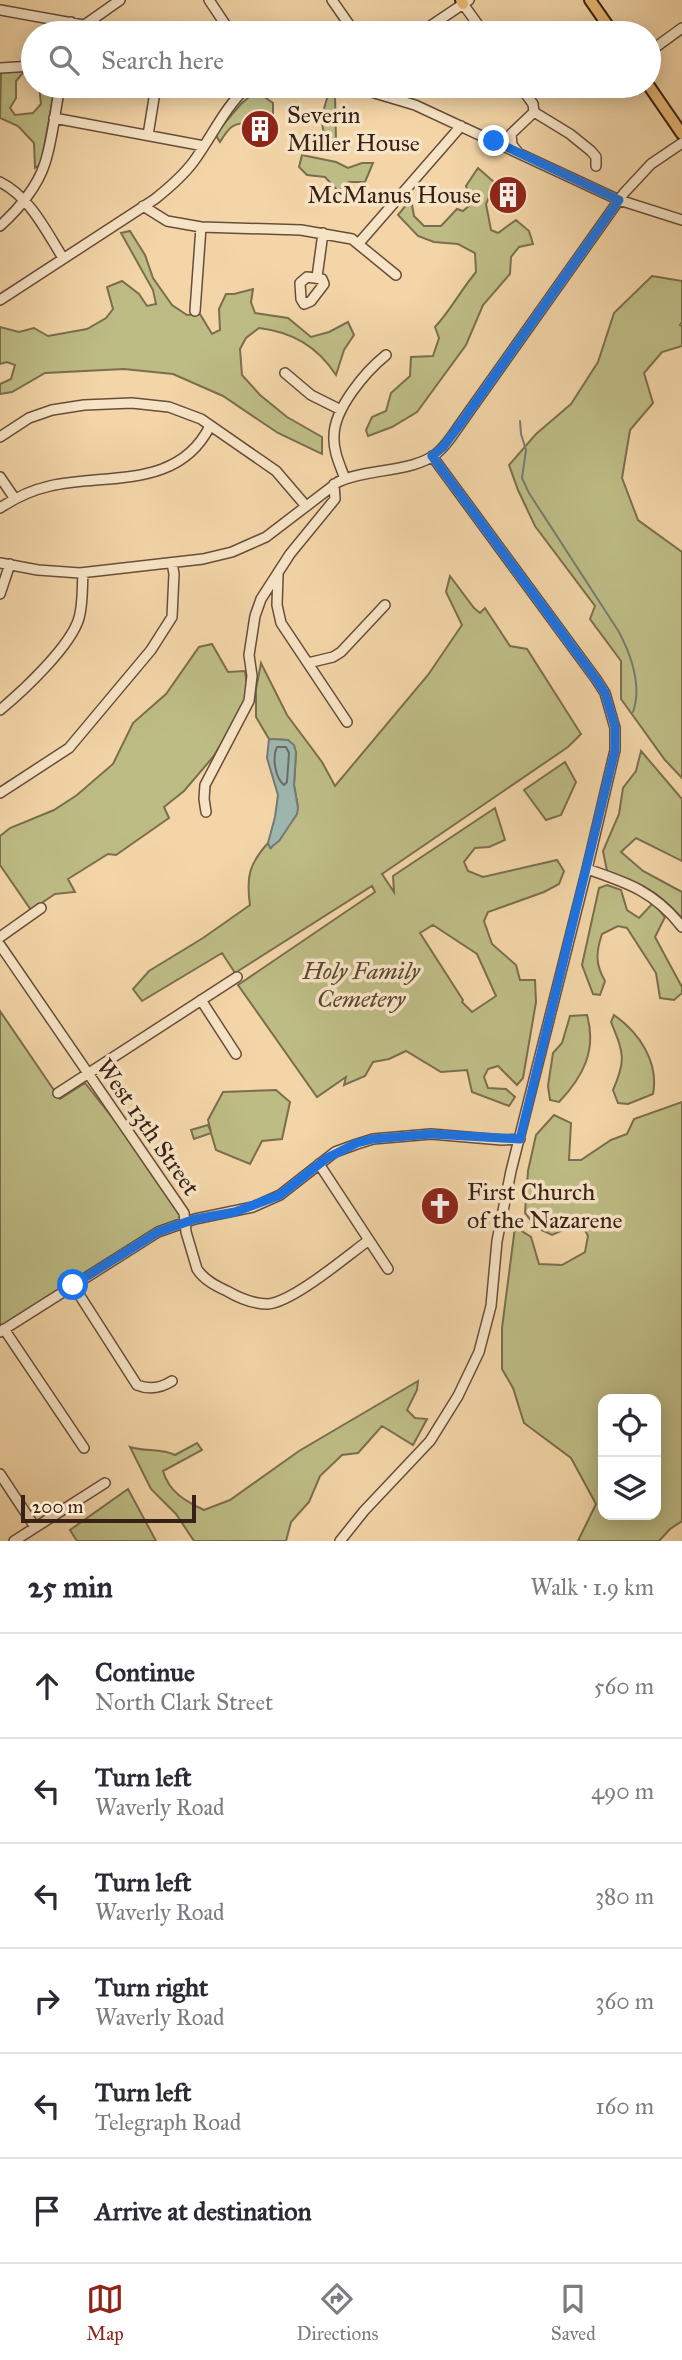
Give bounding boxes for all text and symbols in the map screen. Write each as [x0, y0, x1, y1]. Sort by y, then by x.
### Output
search box [21, 21, 661, 98]
icon: search [45, 41, 83, 79]
text: Search here [101, 44, 224, 76]
place label: Severin Miller House [287, 100, 420, 158]
building icon: Severin Miller House [239, 108, 281, 150]
route end [478, 125, 509, 156]
building icon: McManus House [487, 174, 529, 216]
place label: McManus House [308, 180, 481, 210]
park label: Holy Family Cemetery [301, 956, 421, 1014]
street label: West 13th Street [90, 1053, 206, 1202]
place label: First Church of the Nazarene [467, 1177, 622, 1235]
church icon: First Church of the Nazarene [419, 1185, 461, 1227]
route start [57, 1269, 88, 1300]
map controls [598, 1394, 661, 1520]
button: locate [598, 1394, 661, 1457]
button: layers [598, 1457, 661, 1520]
scale bar [21, 1492, 196, 1524]
text: 200 m [32, 1495, 84, 1518]
text: 25 min [28, 1569, 113, 1605]
text: Walk · 1.9 km [531, 1573, 654, 1601]
text: Continue [95, 1656, 195, 1688]
icon: ahead [28, 1667, 66, 1705]
text: 560 m [594, 1672, 654, 1700]
text: North Clark Street [95, 1688, 273, 1716]
text: Turn left [95, 1761, 191, 1793]
icon: left [28, 1772, 66, 1810]
text: 490 m [591, 1777, 654, 1805]
text: Waverly Road [95, 1793, 225, 1821]
text: Turn left [95, 1866, 191, 1898]
icon: left [28, 1877, 66, 1915]
text: 380 m [595, 1882, 654, 1910]
text: Waverly Road [95, 1898, 225, 1926]
text: Turn right [95, 1971, 208, 2003]
icon: right [28, 1982, 66, 2020]
text: 360 m [595, 1987, 654, 2015]
text: Waverly Road [95, 2003, 225, 2031]
text: Turn left [95, 2076, 191, 2108]
icon: left [28, 2087, 66, 2125]
text: 160 m [596, 2092, 654, 2120]
text: Telegraph Road [95, 2108, 241, 2136]
icon: arrive [28, 2192, 66, 2230]
text: Arrive at destination [95, 2195, 312, 2227]
tab: Map [86, 2280, 124, 2345]
tab: Directions [296, 2280, 378, 2345]
tab: Saved [551, 2280, 596, 2345]

